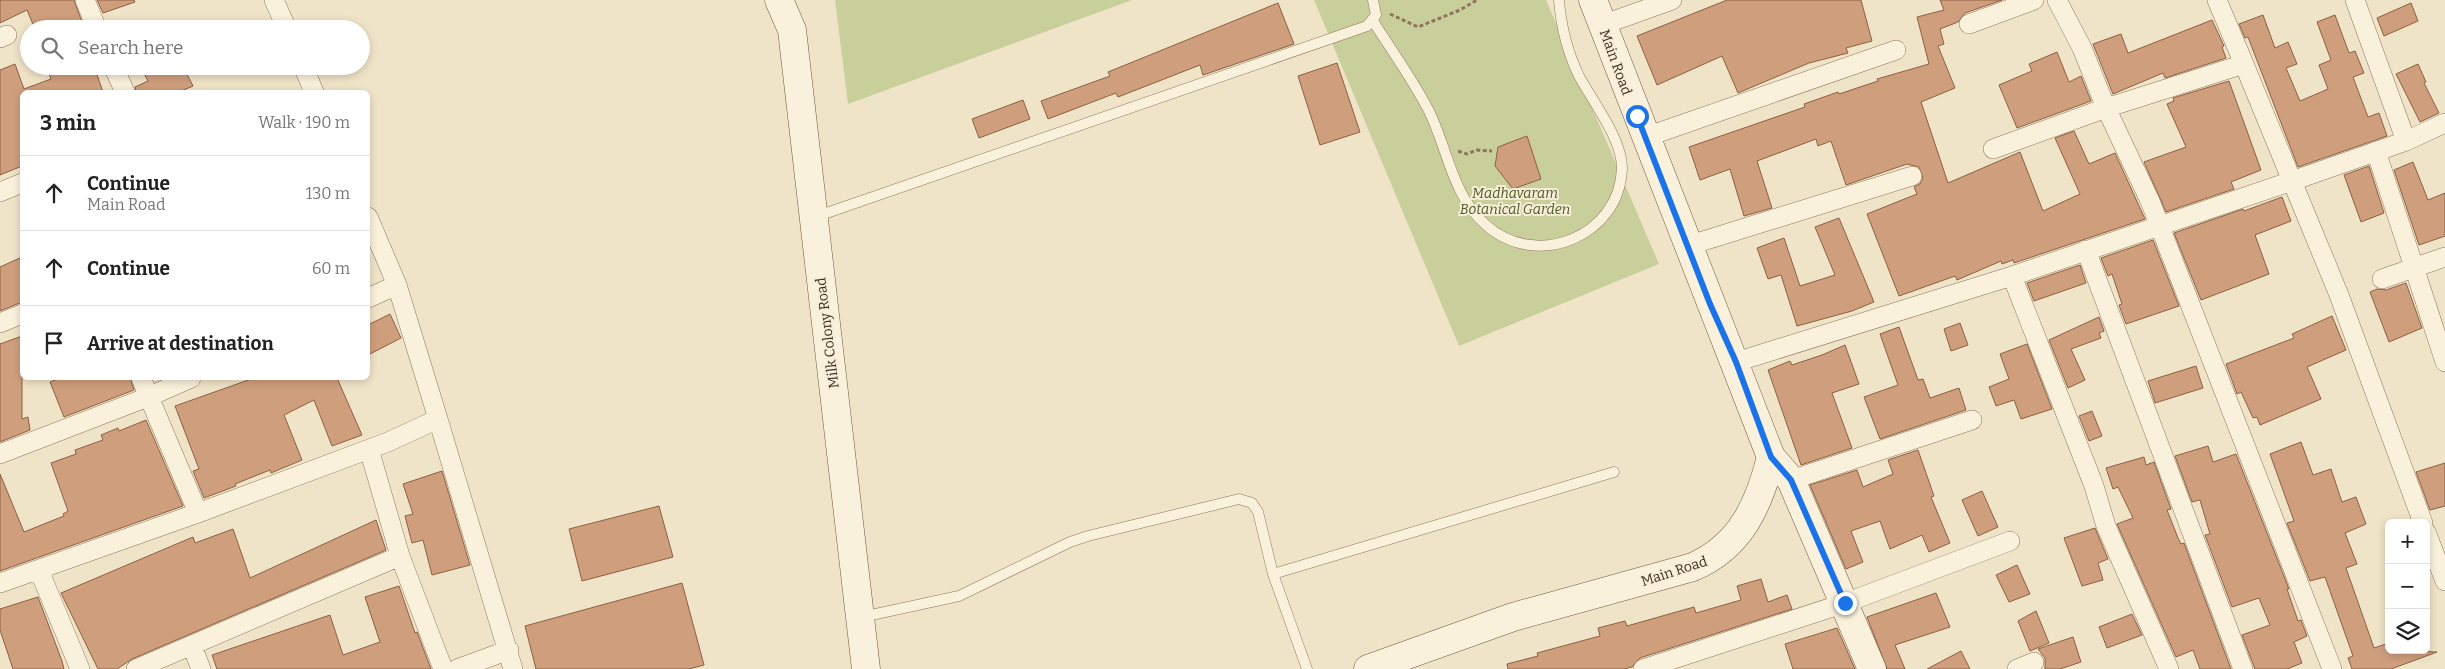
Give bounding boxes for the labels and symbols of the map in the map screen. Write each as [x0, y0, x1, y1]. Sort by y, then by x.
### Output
street label: Main Road [1596, 27, 1635, 97]
route start [1626, 105, 1649, 128]
park label: Madhavaram Botanical Garden [1460, 185, 1570, 218]
street label: Milk Colony Road [812, 276, 843, 389]
street label: Main Road [1639, 553, 1709, 590]
route end [1834, 592, 1857, 615]

